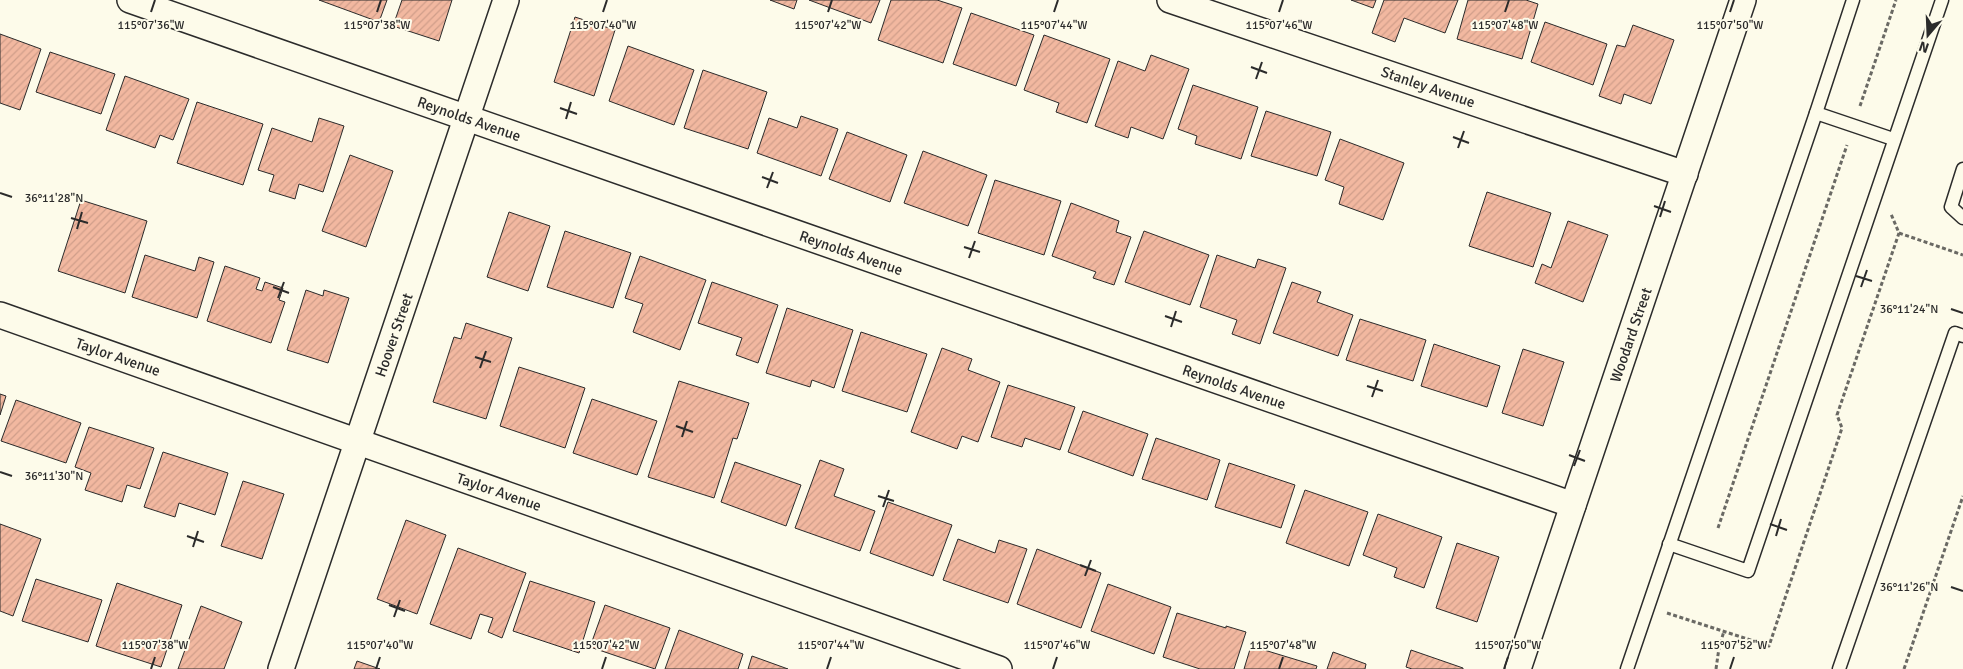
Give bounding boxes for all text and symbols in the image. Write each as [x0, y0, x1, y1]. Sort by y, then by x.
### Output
north arrow [1903, 10, 1953, 60]
text: 115°07'36"W [117, 18, 185, 33]
text: 115°07'38"W [343, 18, 411, 33]
text: 115°07'40"W [569, 18, 637, 33]
text: 115°07'42"W [794, 18, 862, 33]
text: 115°07'44"W [1020, 18, 1088, 33]
text: 115°07'46"W [1245, 18, 1313, 33]
text: 115°07'48"W [1471, 18, 1539, 33]
text: 115°07'50"W [1696, 18, 1764, 33]
text: N [1917, 37, 1931, 56]
street label: Stanley Avenue [1379, 63, 1477, 111]
street label: Reynolds Avenue [415, 93, 523, 145]
text: 36°11'28"N [25, 191, 83, 206]
street label: Reynolds Avenue [797, 227, 905, 279]
street label: Woodard Street [1606, 285, 1656, 385]
street label: Hoover Street [371, 291, 417, 379]
text: 36°11'24"N [1880, 302, 1938, 317]
street label: Taylor Avenue [73, 334, 163, 380]
street label: Reynolds Avenue [1180, 361, 1288, 413]
text: 36°11'30"N [25, 469, 83, 484]
street label: Taylor Avenue [454, 469, 544, 515]
text: 36°11'26"N [1880, 580, 1938, 595]
text: 115°07'38"W [121, 638, 189, 653]
text: 115°07'40"W [346, 638, 414, 653]
text: 115°07'42"W [572, 638, 640, 653]
text: 115°07'44"W [797, 638, 865, 653]
text: 115°07'46"W [1023, 638, 1091, 653]
text: 115°07'48"W [1249, 638, 1317, 653]
text: 115°07'50"W [1474, 638, 1542, 653]
text: 115°07'52"W [1700, 638, 1768, 653]

